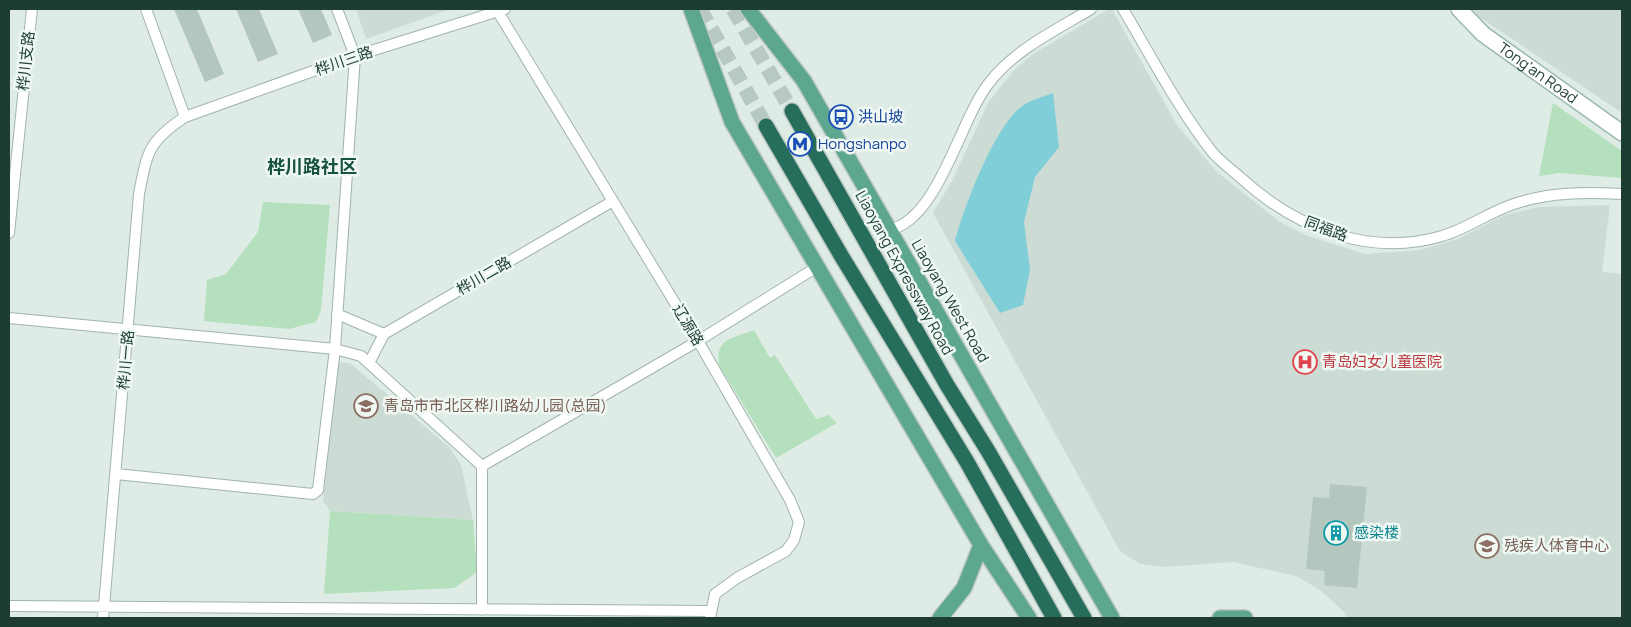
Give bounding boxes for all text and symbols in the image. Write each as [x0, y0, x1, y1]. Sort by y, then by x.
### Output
street label: 桦川支路 [12, 30, 39, 92]
street label: Tong'an Road [1494, 37, 1582, 108]
street label: 桦川三路 [312, 41, 376, 80]
bus stop icon: 洪山坡 [828, 104, 854, 130]
place label: 洪山坡 [858, 106, 903, 127]
metro station icon: Hongshanpo [787, 131, 813, 157]
place label: Hongshanpo [818, 133, 907, 154]
district label: 桦川路社区 [267, 154, 357, 178]
street label: Liaoyang Expressway Road [850, 187, 958, 359]
street label: 同福路 [1301, 211, 1351, 246]
street label: Liaoyang West Road [907, 235, 994, 366]
street label: 桦川二路 [453, 251, 515, 300]
street label: 辽源路 [668, 300, 709, 349]
street label: 桦川一路 [112, 329, 139, 391]
hospital icon: 青岛妇女儿童医院 [1292, 349, 1318, 375]
place label: 青岛妇女儿童医院 [1322, 351, 1442, 372]
school or university icon: 青岛市市北区桦川路幼儿园(总园) [353, 393, 379, 419]
place label: 青岛市市北区桦川路幼儿园(总园) [384, 395, 607, 416]
building icon: 感染楼 [1323, 520, 1349, 546]
place label: 感染楼 [1354, 522, 1399, 543]
school or university icon: 残疾人体育中心 [1474, 533, 1500, 559]
place label: 残疾人体育中心 [1504, 535, 1609, 556]

